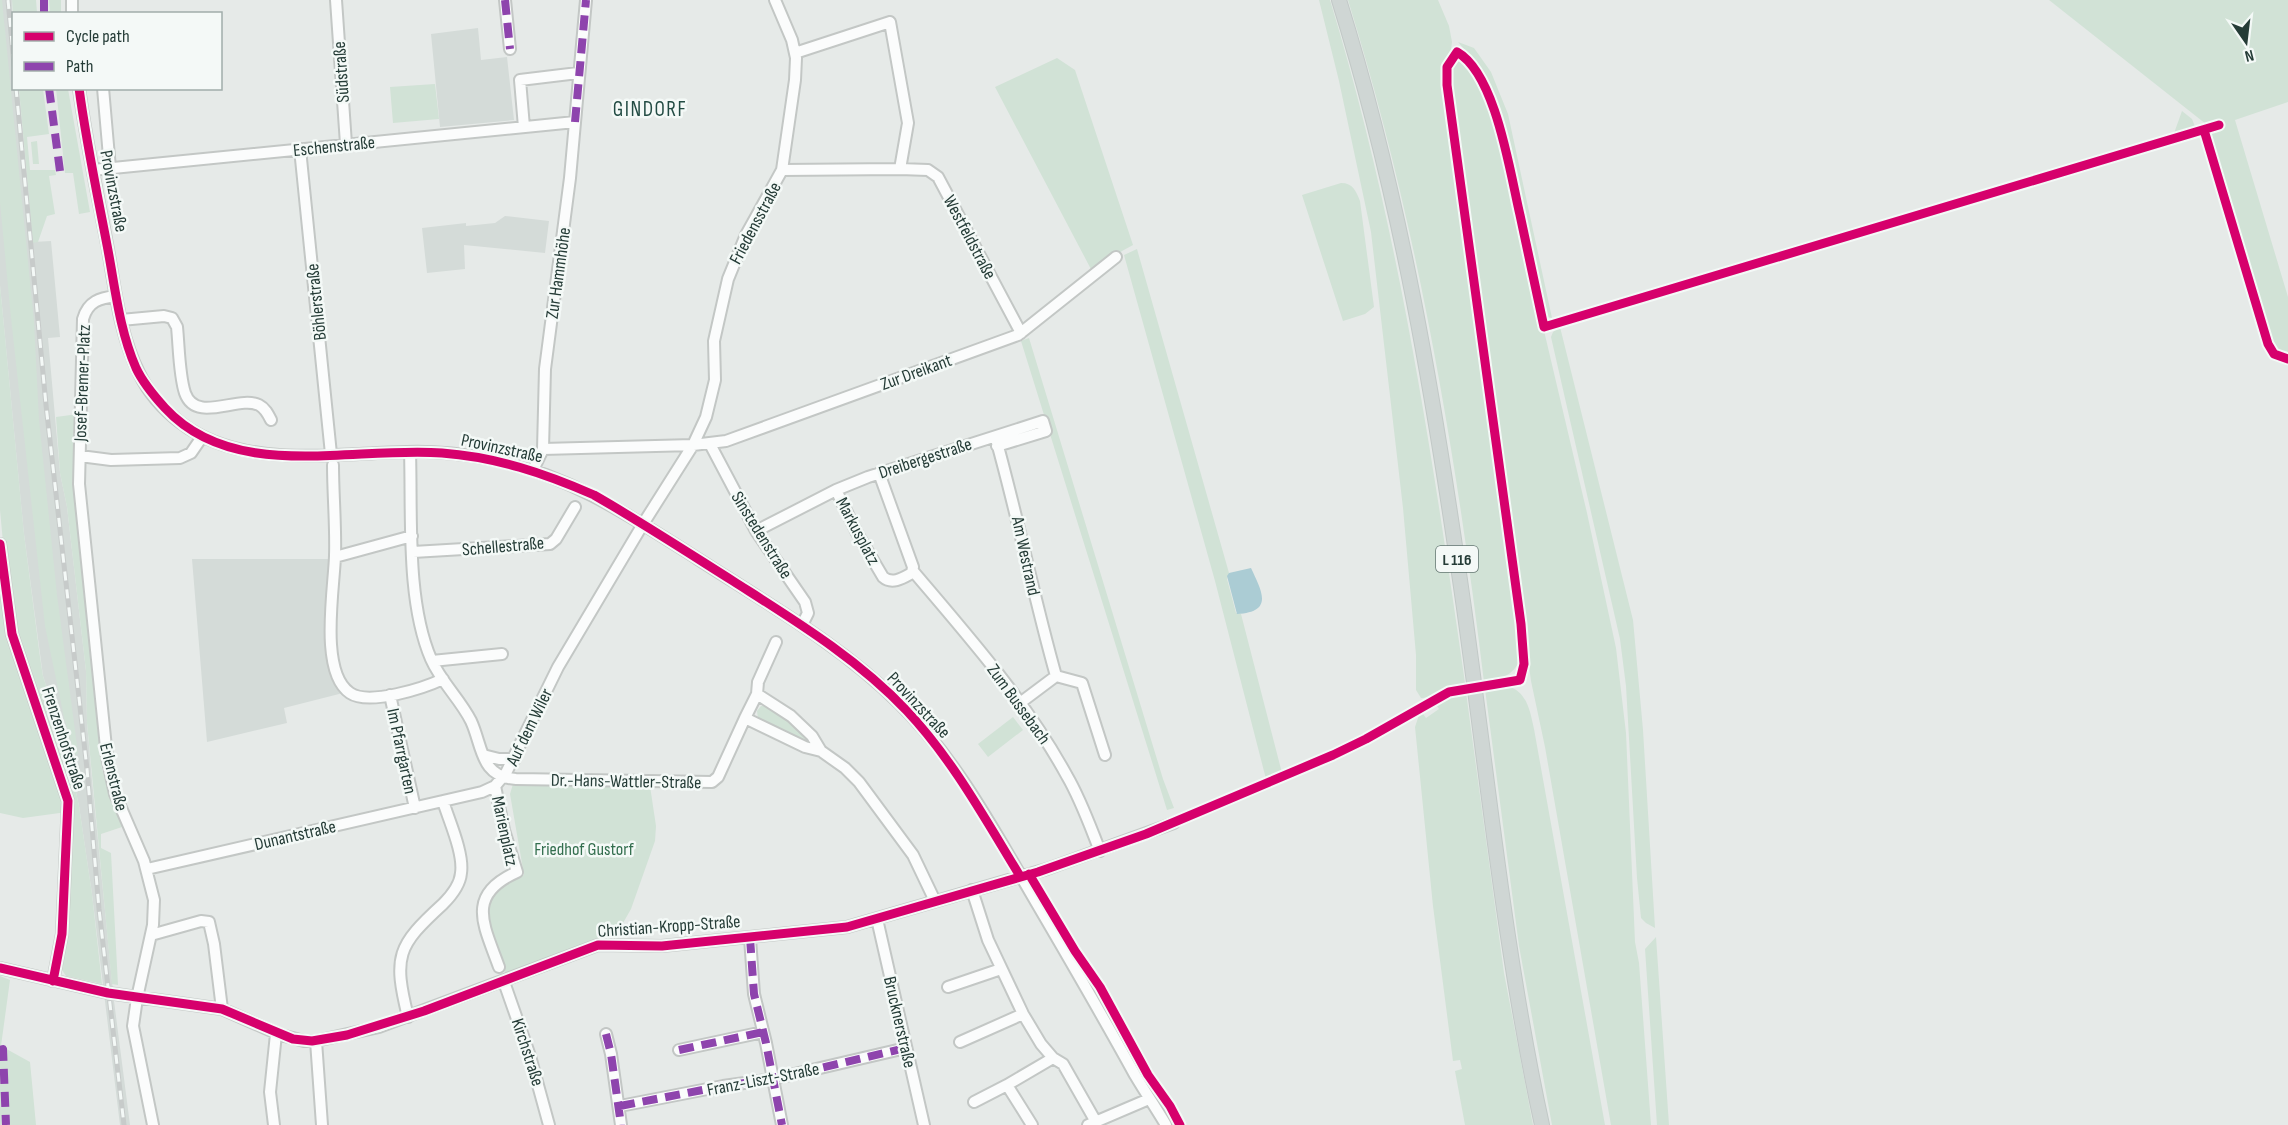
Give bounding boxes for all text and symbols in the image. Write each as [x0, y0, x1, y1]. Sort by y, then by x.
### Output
legend [12, 12, 222, 90]
north arrow [2216, 12, 2276, 72]
text: Cycle path [66, 26, 130, 47]
street label: Südstraße [329, 41, 354, 103]
text: N [2243, 45, 2256, 65]
text: Path [66, 56, 94, 77]
district label: GINDORF [613, 97, 687, 122]
street label: Eschenstraße [292, 132, 376, 161]
street label: Provinzstraße [95, 148, 132, 234]
street label: Friedensstraße [725, 179, 786, 268]
street label: Westfeldstraße [939, 192, 1000, 283]
street label: Zur Hammhöhe [542, 226, 575, 320]
street label: Böhlerstraße [302, 262, 331, 341]
street label: Josef-Bremer-Platz [70, 324, 95, 443]
street label: Zur Dreikant [878, 350, 955, 395]
street label: Provinzstraße [459, 430, 545, 467]
street label: Dreibergestraße [876, 434, 974, 483]
street label: Sinstedenstraße [726, 488, 797, 583]
street label: Markusplatz [831, 494, 884, 569]
street label: Am Westrand [1007, 514, 1044, 597]
street label: Schellestraße [461, 532, 545, 561]
road number: L 116 [1436, 546, 1478, 572]
street label: Zum Bussebach [982, 660, 1055, 748]
street label: Provinzstraße [883, 668, 955, 743]
street label: Frenzenhofstraße [37, 684, 90, 792]
street label: Auf dem Wiler [501, 685, 557, 770]
street label: Im Pfarrgarten [382, 706, 421, 796]
street label: Erlenstraße [95, 741, 132, 813]
street label: Dr.-Hans-Wattler-Straße [551, 770, 701, 793]
street label: Marienplatz [487, 794, 522, 868]
street label: Dunantstraße [252, 816, 338, 855]
park label: Friedhof Gustorf [534, 839, 635, 860]
street label: Christian-Kropp-Straße [597, 911, 741, 942]
street label: Brucknerstraße [879, 974, 920, 1070]
street label: Kirchstraße [507, 1016, 548, 1089]
street label: Franz-Liszt-Straße [705, 1058, 821, 1101]

